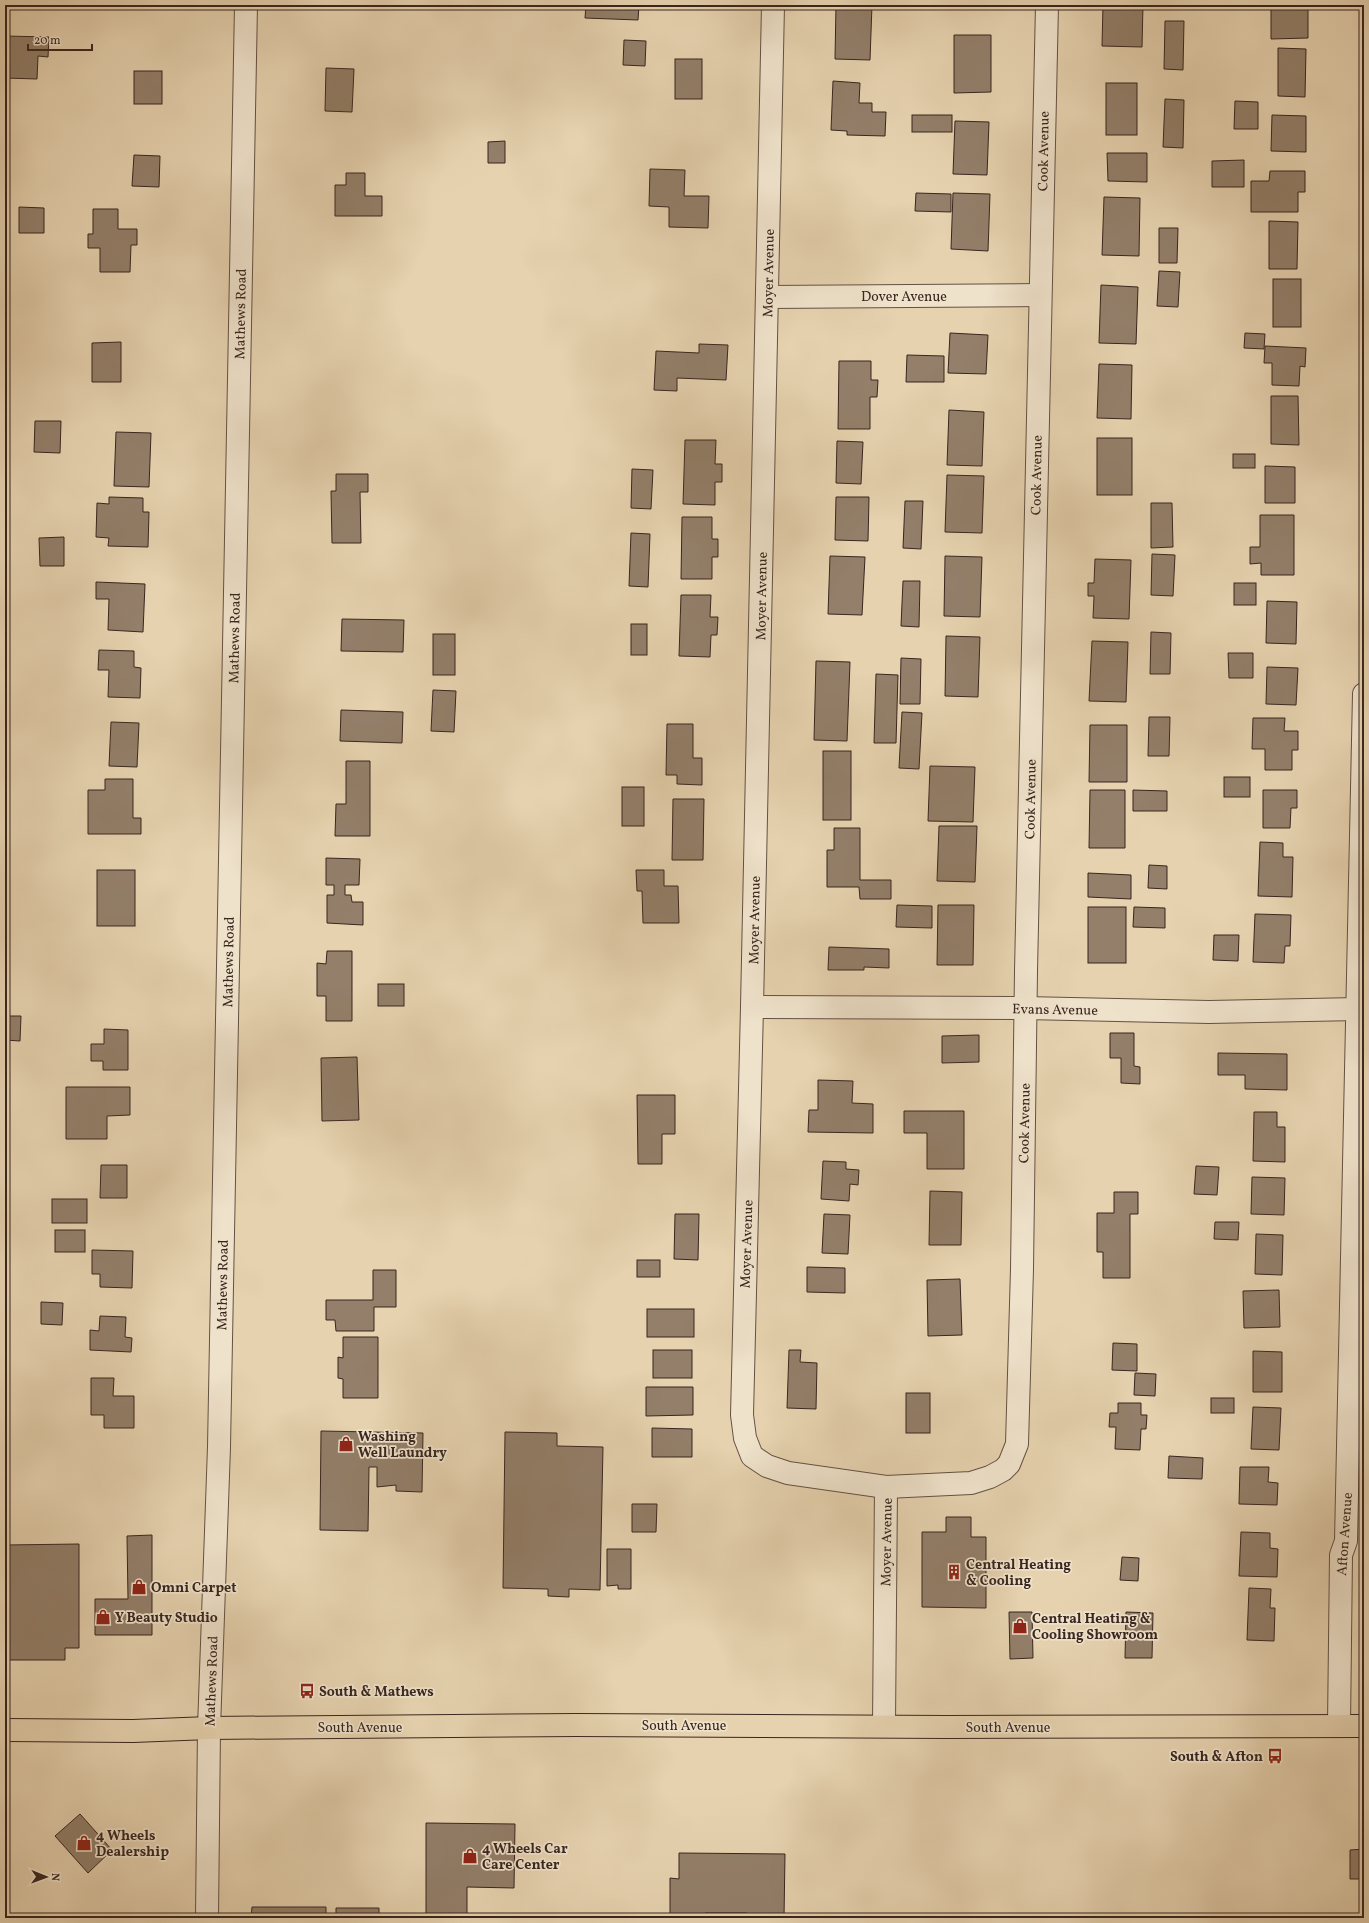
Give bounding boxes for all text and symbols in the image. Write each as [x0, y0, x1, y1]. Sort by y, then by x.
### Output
scale bar [28, 26, 92, 52]
text: 20 m [34, 33, 61, 49]
street label: Cook Avenue [1034, 110, 1055, 191]
street label: Moyer Avenue [759, 228, 780, 317]
street label: Mathews Road [231, 268, 252, 360]
street label: Dover Avenue [861, 288, 947, 307]
street label: Cook Avenue [1027, 434, 1048, 515]
street label: Moyer Avenue [752, 551, 773, 640]
street label: Mathews Road [225, 592, 246, 684]
street label: Cook Avenue [1021, 758, 1042, 839]
street label: Moyer Avenue [745, 875, 766, 964]
street label: Mathews Road [219, 916, 240, 1008]
street label: Evans Avenue [1012, 1000, 1098, 1021]
street label: Cook Avenue [1015, 1082, 1036, 1163]
street label: Moyer Avenue [736, 1199, 759, 1289]
street label: Mathews Road [213, 1239, 234, 1331]
place label: Washing Well Laundry [358, 1428, 447, 1463]
shop icon: Washing Well Laundry [337, 1435, 355, 1453]
street label: Afton Avenue [1333, 1491, 1358, 1577]
street label: Moyer Avenue [877, 1497, 898, 1586]
place label: Central Heating & Cooling [966, 1556, 1071, 1591]
building icon: Central Heating & Cooling [945, 1563, 963, 1581]
shop icon: Omni Carpet [130, 1578, 148, 1596]
place label: Omni Carpet [151, 1579, 237, 1598]
shop icon: Y Beauty Studio [94, 1608, 112, 1626]
place label: Y Beauty Studio [115, 1609, 218, 1628]
place label: Central Heating & Cooling Showroom [1032, 1610, 1158, 1645]
shop icon: Central Heating & Cooling Showroom [1011, 1617, 1029, 1635]
street label: Mathews Road [201, 1635, 224, 1727]
bus stop icon: South & Mathews [298, 1682, 316, 1700]
place label: South & Mathews [319, 1683, 434, 1702]
street label: South Avenue [642, 1717, 727, 1736]
street label: South Avenue [318, 1719, 403, 1738]
street label: South Avenue [966, 1719, 1051, 1738]
bus stop icon: South & Afton [1266, 1747, 1284, 1765]
place label: South & Afton [1170, 1748, 1263, 1767]
place label: 4 Wheels Dealership [96, 1827, 169, 1862]
shop icon: 4 Wheels Dealership [75, 1834, 93, 1852]
place label: 4 Wheels Car Care Center [482, 1840, 568, 1875]
shop icon: 4 Wheels Car Care Center [461, 1847, 479, 1865]
north arrow [26, 1857, 66, 1897]
text: N [47, 1873, 62, 1881]

